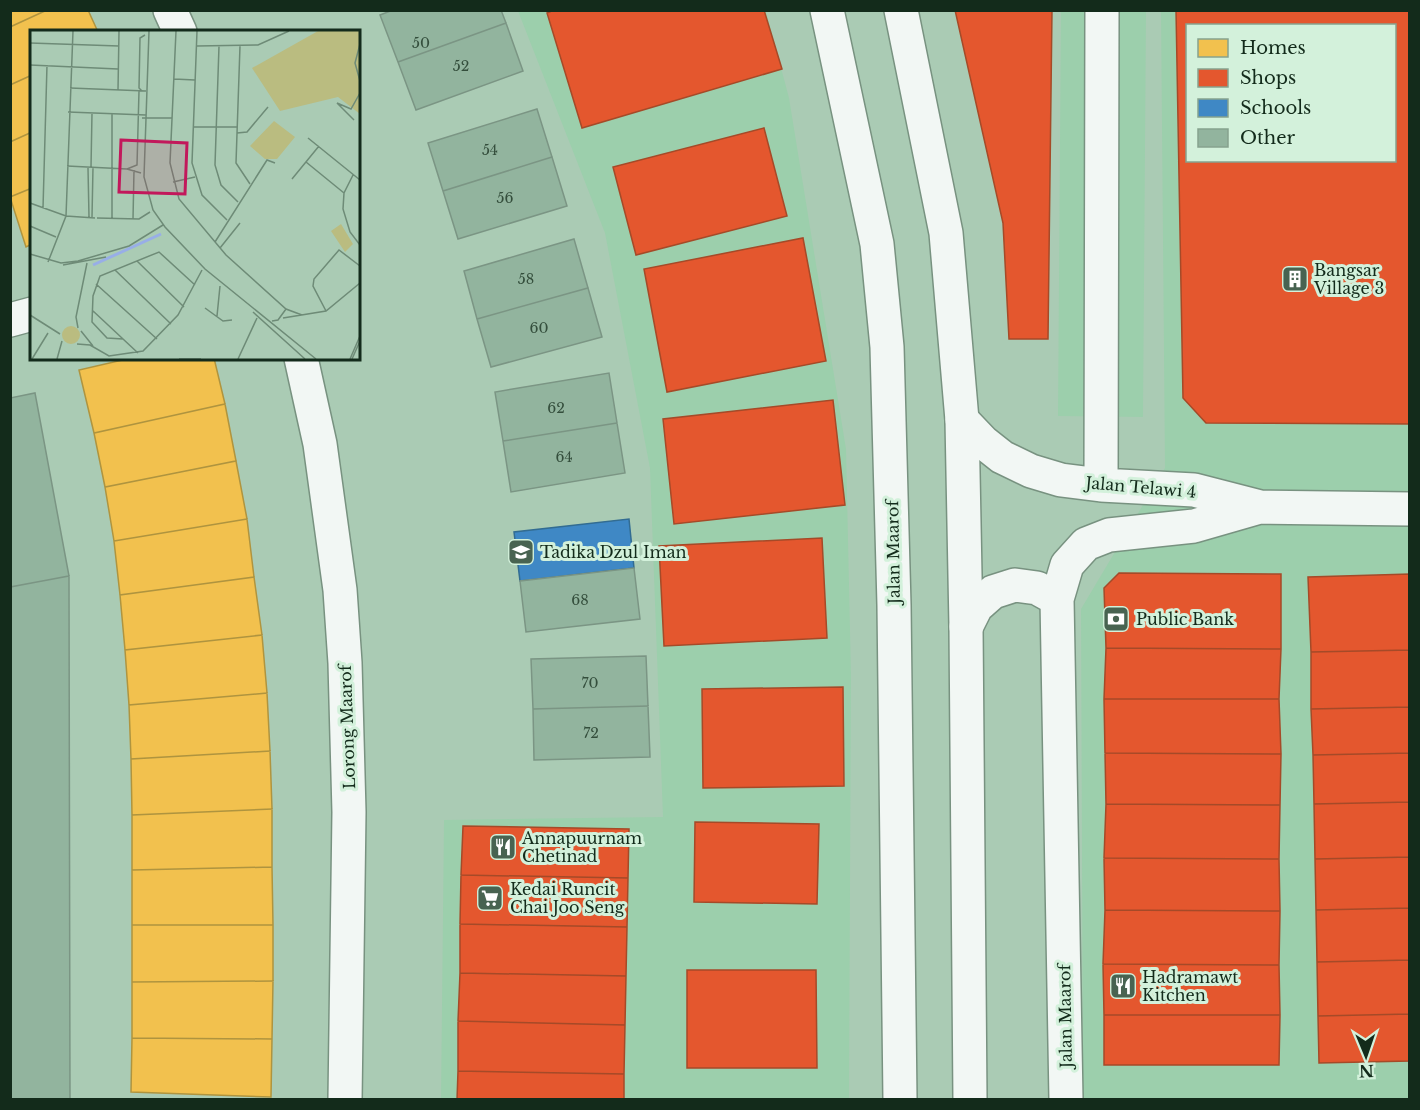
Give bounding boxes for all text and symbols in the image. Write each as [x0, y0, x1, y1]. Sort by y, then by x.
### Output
legend [1186, 24, 1396, 162]
inset map [30, 30, 360, 360]
house number: 50 [412, 34, 430, 52]
text: Homes [1240, 37, 1306, 59]
house number: 52 [453, 57, 469, 75]
text: Shops [1240, 67, 1296, 89]
text: Schools [1240, 97, 1311, 119]
text: Other [1240, 127, 1296, 149]
house number: 54 [482, 141, 498, 159]
house number: 56 [497, 189, 513, 207]
place label: Bangsar Village 3 [1313, 260, 1384, 298]
building icon: Bangsar Village 3 [1280, 264, 1310, 294]
house number: 58 [518, 270, 534, 288]
house number: 60 [530, 319, 549, 337]
house number: 62 [547, 399, 565, 417]
house number: 64 [555, 448, 573, 466]
street label: Jalan Telawi 4 [1083, 472, 1197, 502]
street label: Jalan Maarof [882, 497, 904, 606]
school or university icon: Tadika Dzul Iman [506, 537, 536, 567]
place label: Tadika Dzul Iman [540, 542, 687, 562]
house number: 68 [571, 591, 589, 609]
bank icon: Public Bank [1101, 604, 1131, 634]
place label: Public Bank [1136, 609, 1234, 629]
street label: Lorong Maarof [335, 662, 359, 790]
house number: 70 [581, 674, 599, 692]
house number: 72 [583, 724, 599, 742]
place label: Annapuurnam Chetinad [521, 828, 642, 866]
restaurant icon: Annapuurnam Chetinad [488, 832, 518, 862]
place label: Kedai Runcit Chai Joo Seng [510, 879, 625, 917]
supermarket icon: Kedai Runcit Chai Joo Seng [475, 883, 505, 913]
street label: Jalan Maarof [1054, 961, 1076, 1070]
place label: Hadramawt Kitchen [1142, 967, 1238, 1005]
restaurant icon: Hadramawt Kitchen [1108, 971, 1138, 1001]
north arrow [1336, 1026, 1396, 1086]
text: N [1359, 1061, 1374, 1081]

